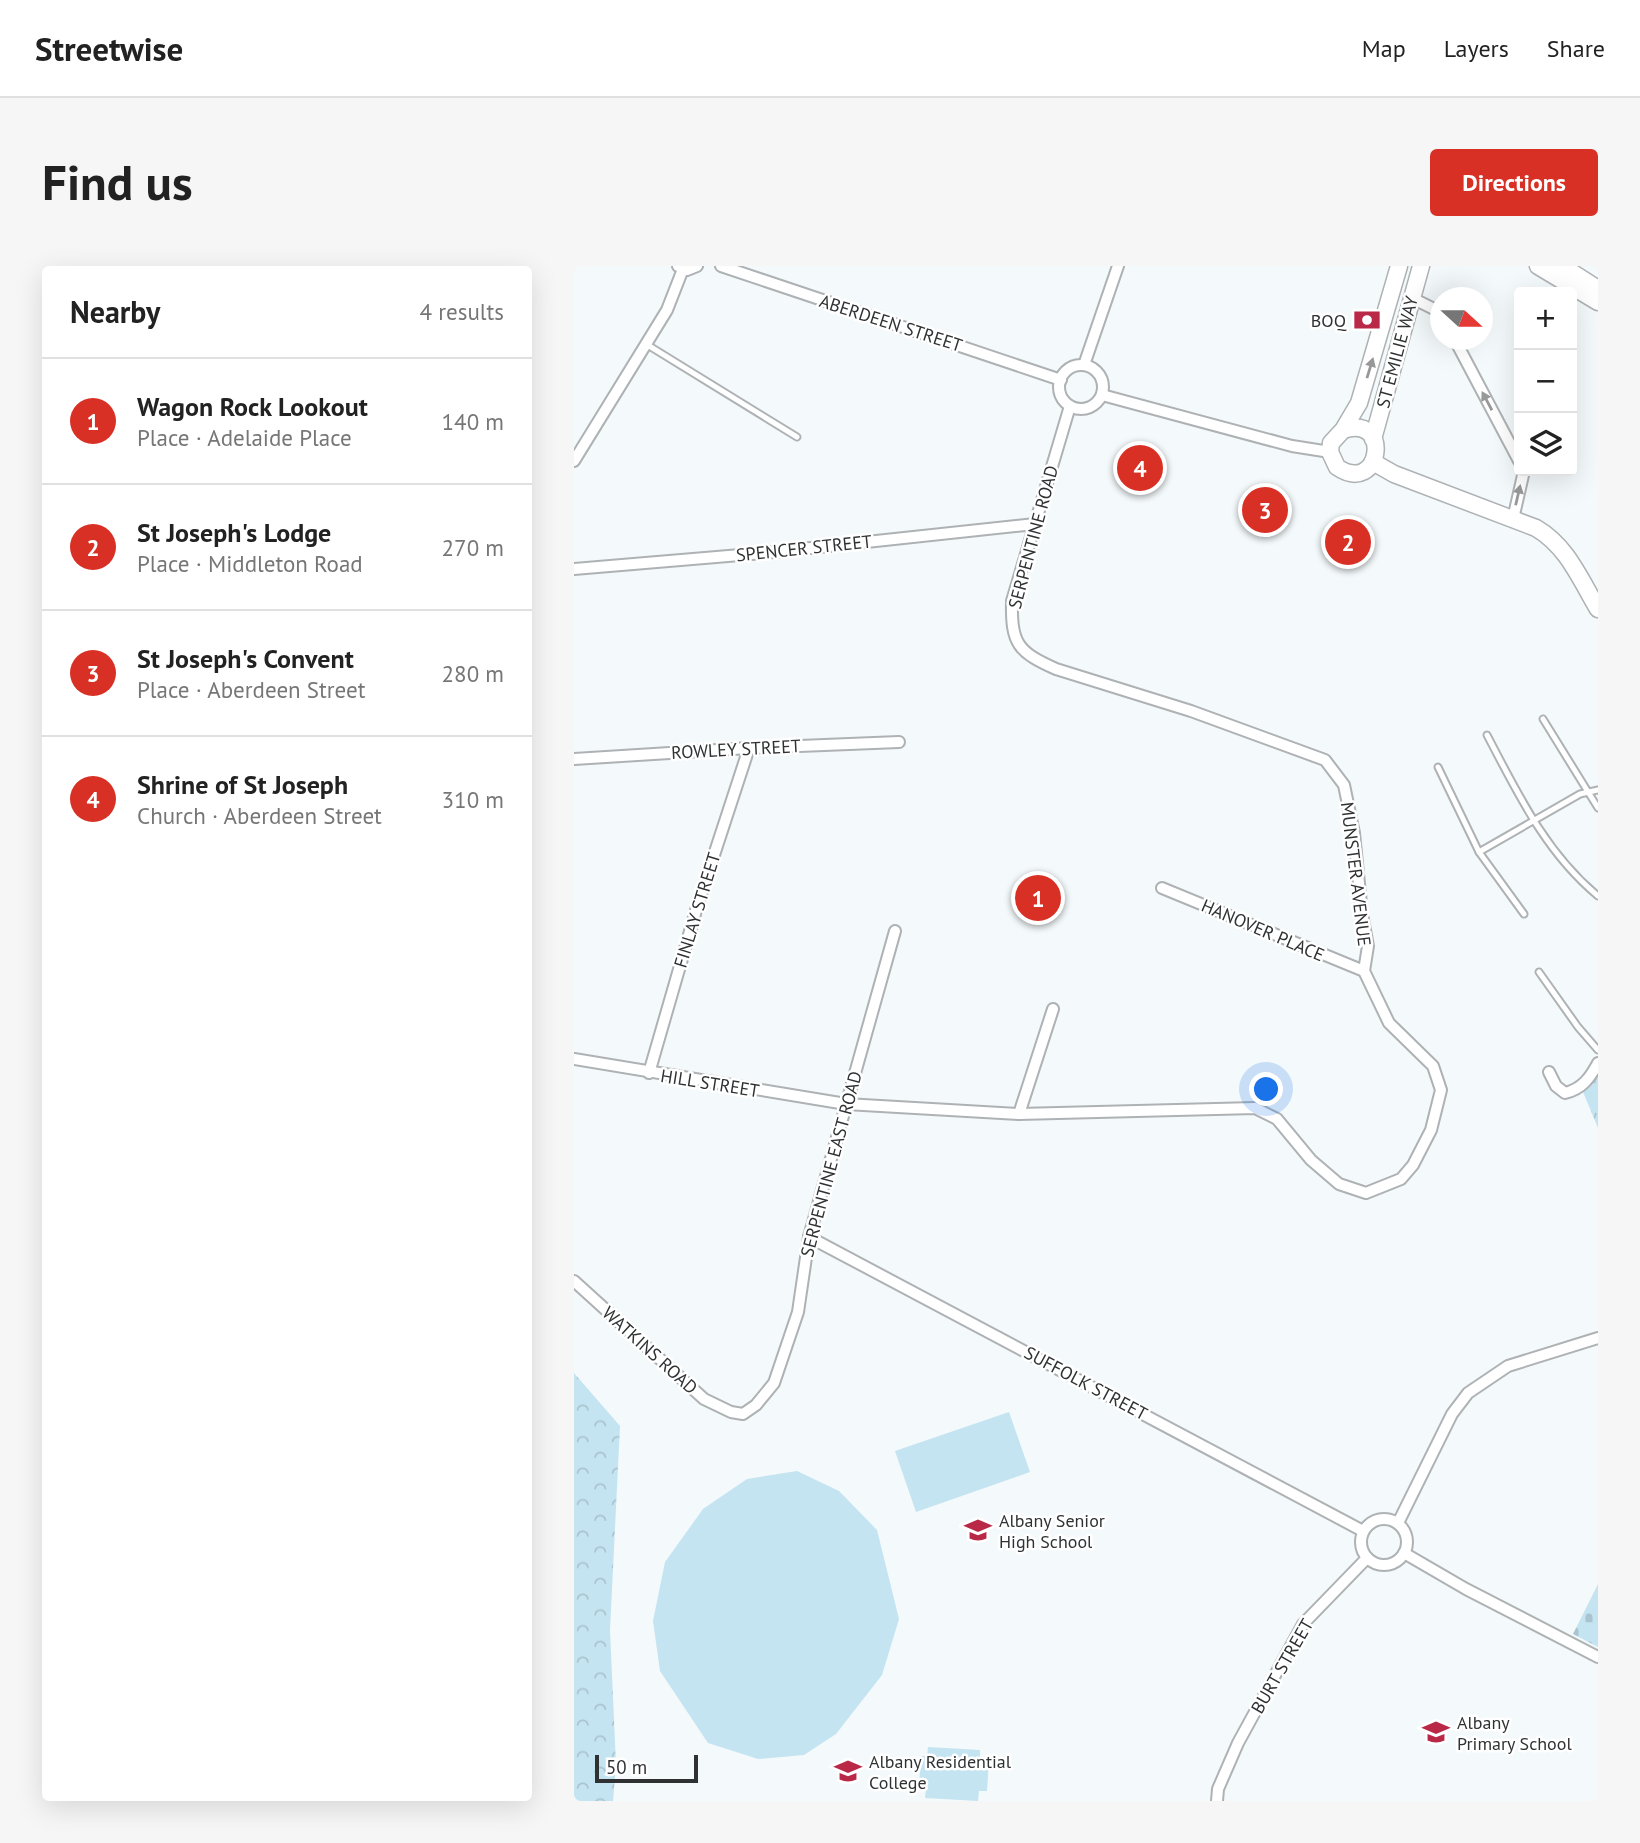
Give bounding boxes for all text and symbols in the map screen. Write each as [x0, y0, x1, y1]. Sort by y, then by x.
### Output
text: Streetwise [35, 27, 183, 70]
text: Map [1362, 33, 1406, 64]
text: Layers [1444, 33, 1509, 64]
text: Share [1547, 33, 1605, 64]
button: Directions [1430, 149, 1598, 216]
text: Find us [42, 150, 193, 214]
north arrow [1430, 287, 1493, 350]
map controls [1514, 287, 1577, 476]
button: + [1514, 287, 1577, 350]
street label: ABERDEEN STREET [817, 289, 965, 357]
text: Nearby [70, 292, 160, 331]
street label: ST EMILIE WAY [1371, 293, 1423, 411]
text: 4 results [420, 297, 504, 326]
bank icon: BOQ [1352, 305, 1382, 335]
place label: BOQ [1311, 309, 1347, 332]
button: − [1514, 350, 1577, 413]
one-way arrow [1365, 357, 1375, 378]
text: Wagon Rock Lookout [137, 390, 368, 423]
one-way arrow [1482, 390, 1494, 410]
text: 1 [86, 407, 100, 436]
text: 140 m [442, 407, 504, 436]
button: layers [1514, 413, 1577, 476]
text: Place · Adelaide Place [137, 423, 352, 452]
pin: 4 [1117, 442, 1163, 494]
street label: SERPENTINE ROAD [1003, 463, 1063, 611]
pin: 3 [1242, 484, 1288, 536]
one-way arrow [1513, 484, 1524, 506]
text: St Joseph's Lodge [137, 516, 331, 549]
pin: 2 [1325, 516, 1371, 568]
street label: SPENCER STREET [735, 529, 873, 567]
text: 2 [86, 533, 100, 562]
text: 270 m [442, 533, 504, 562]
text: Place · Middleton Road [137, 549, 363, 578]
text: St Joseph's Convent [137, 642, 354, 675]
text: 3 [86, 659, 100, 688]
text: 280 m [442, 659, 504, 688]
text: Place · Aberdeen Street [137, 675, 366, 704]
street label: ROWLEY STREET [671, 734, 801, 764]
text: Shrine of St Joseph [137, 768, 348, 801]
text: 4 [86, 785, 100, 814]
text: 310 m [442, 785, 504, 814]
street label: MUNSTER AVENUE [1336, 800, 1376, 948]
text: Church · Aberdeen Street [137, 801, 382, 830]
street label: FINLAY STREET [669, 850, 725, 970]
pin: 1 [1015, 872, 1061, 924]
street label: HANOVER PLACE [1198, 894, 1328, 966]
street label: HILL STREET [659, 1064, 761, 1102]
street label: SERPENTINE EAST ROAD [795, 1069, 867, 1259]
your location [1249, 1072, 1283, 1106]
street label: WATKINS ROAD [598, 1301, 702, 1399]
street label: SUFFOLK STREET [1020, 1341, 1152, 1425]
place label: Albany Senior High School [999, 1509, 1105, 1553]
school or university icon: Albany Senior High School [963, 1515, 993, 1545]
street label: BURT STREET [1246, 1615, 1318, 1717]
place label: Albany Primary School [1457, 1711, 1572, 1755]
school or university icon: Albany Primary School [1421, 1717, 1451, 1747]
place label: Albany Residential College [869, 1750, 1012, 1794]
scale bar [595, 1752, 698, 1784]
text: 50 m [606, 1755, 647, 1779]
school or university icon: Albany Residential College [833, 1756, 863, 1786]

